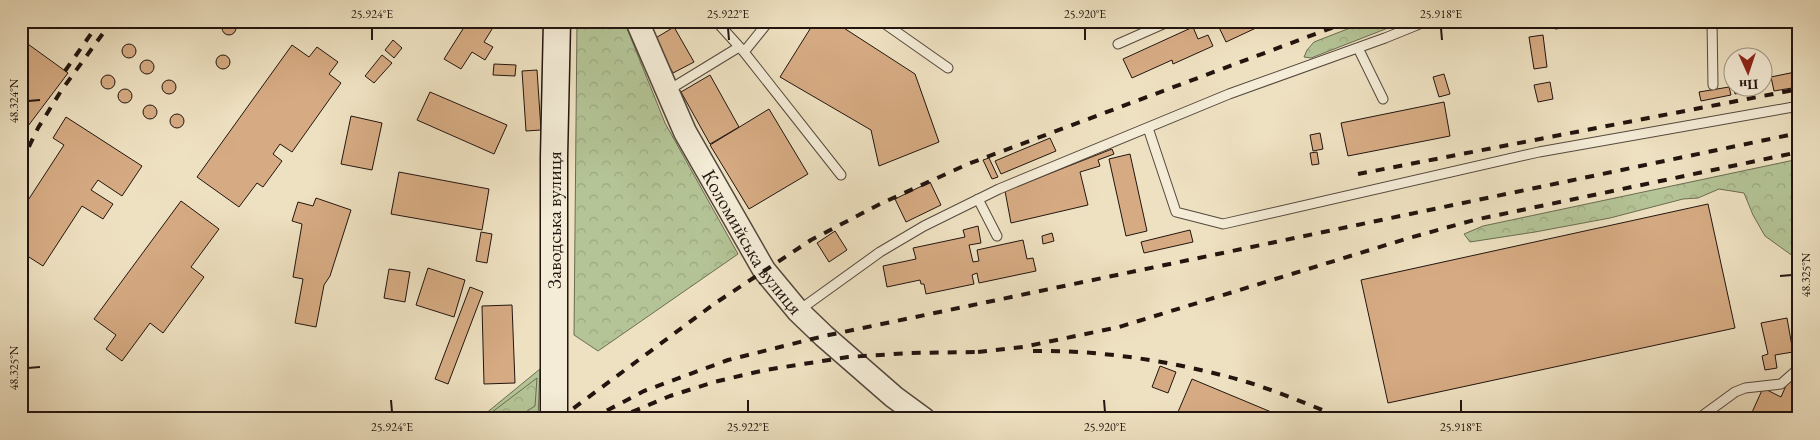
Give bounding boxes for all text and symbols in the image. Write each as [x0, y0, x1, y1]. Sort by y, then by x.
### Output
text: 25.924°E [351, 6, 393, 22]
text: 25.922°E [707, 6, 749, 22]
text: 25.920°E [1064, 6, 1106, 22]
text: 25.918°E [1420, 6, 1462, 22]
north arrow [1722, 48, 1772, 98]
text: Пн [1739, 75, 1759, 94]
text: 48.324°N [6, 78, 22, 123]
street label: Заводська вулиця [541, 151, 567, 289]
street label: Коломийська вулиця [696, 165, 809, 320]
text: 48.325°N [1798, 252, 1814, 297]
text: 48.325°N [6, 345, 22, 390]
text: 25.924°E [371, 419, 413, 435]
text: 25.922°E [727, 419, 769, 435]
text: 25.920°E [1084, 419, 1126, 435]
text: 25.918°E [1440, 419, 1482, 435]

